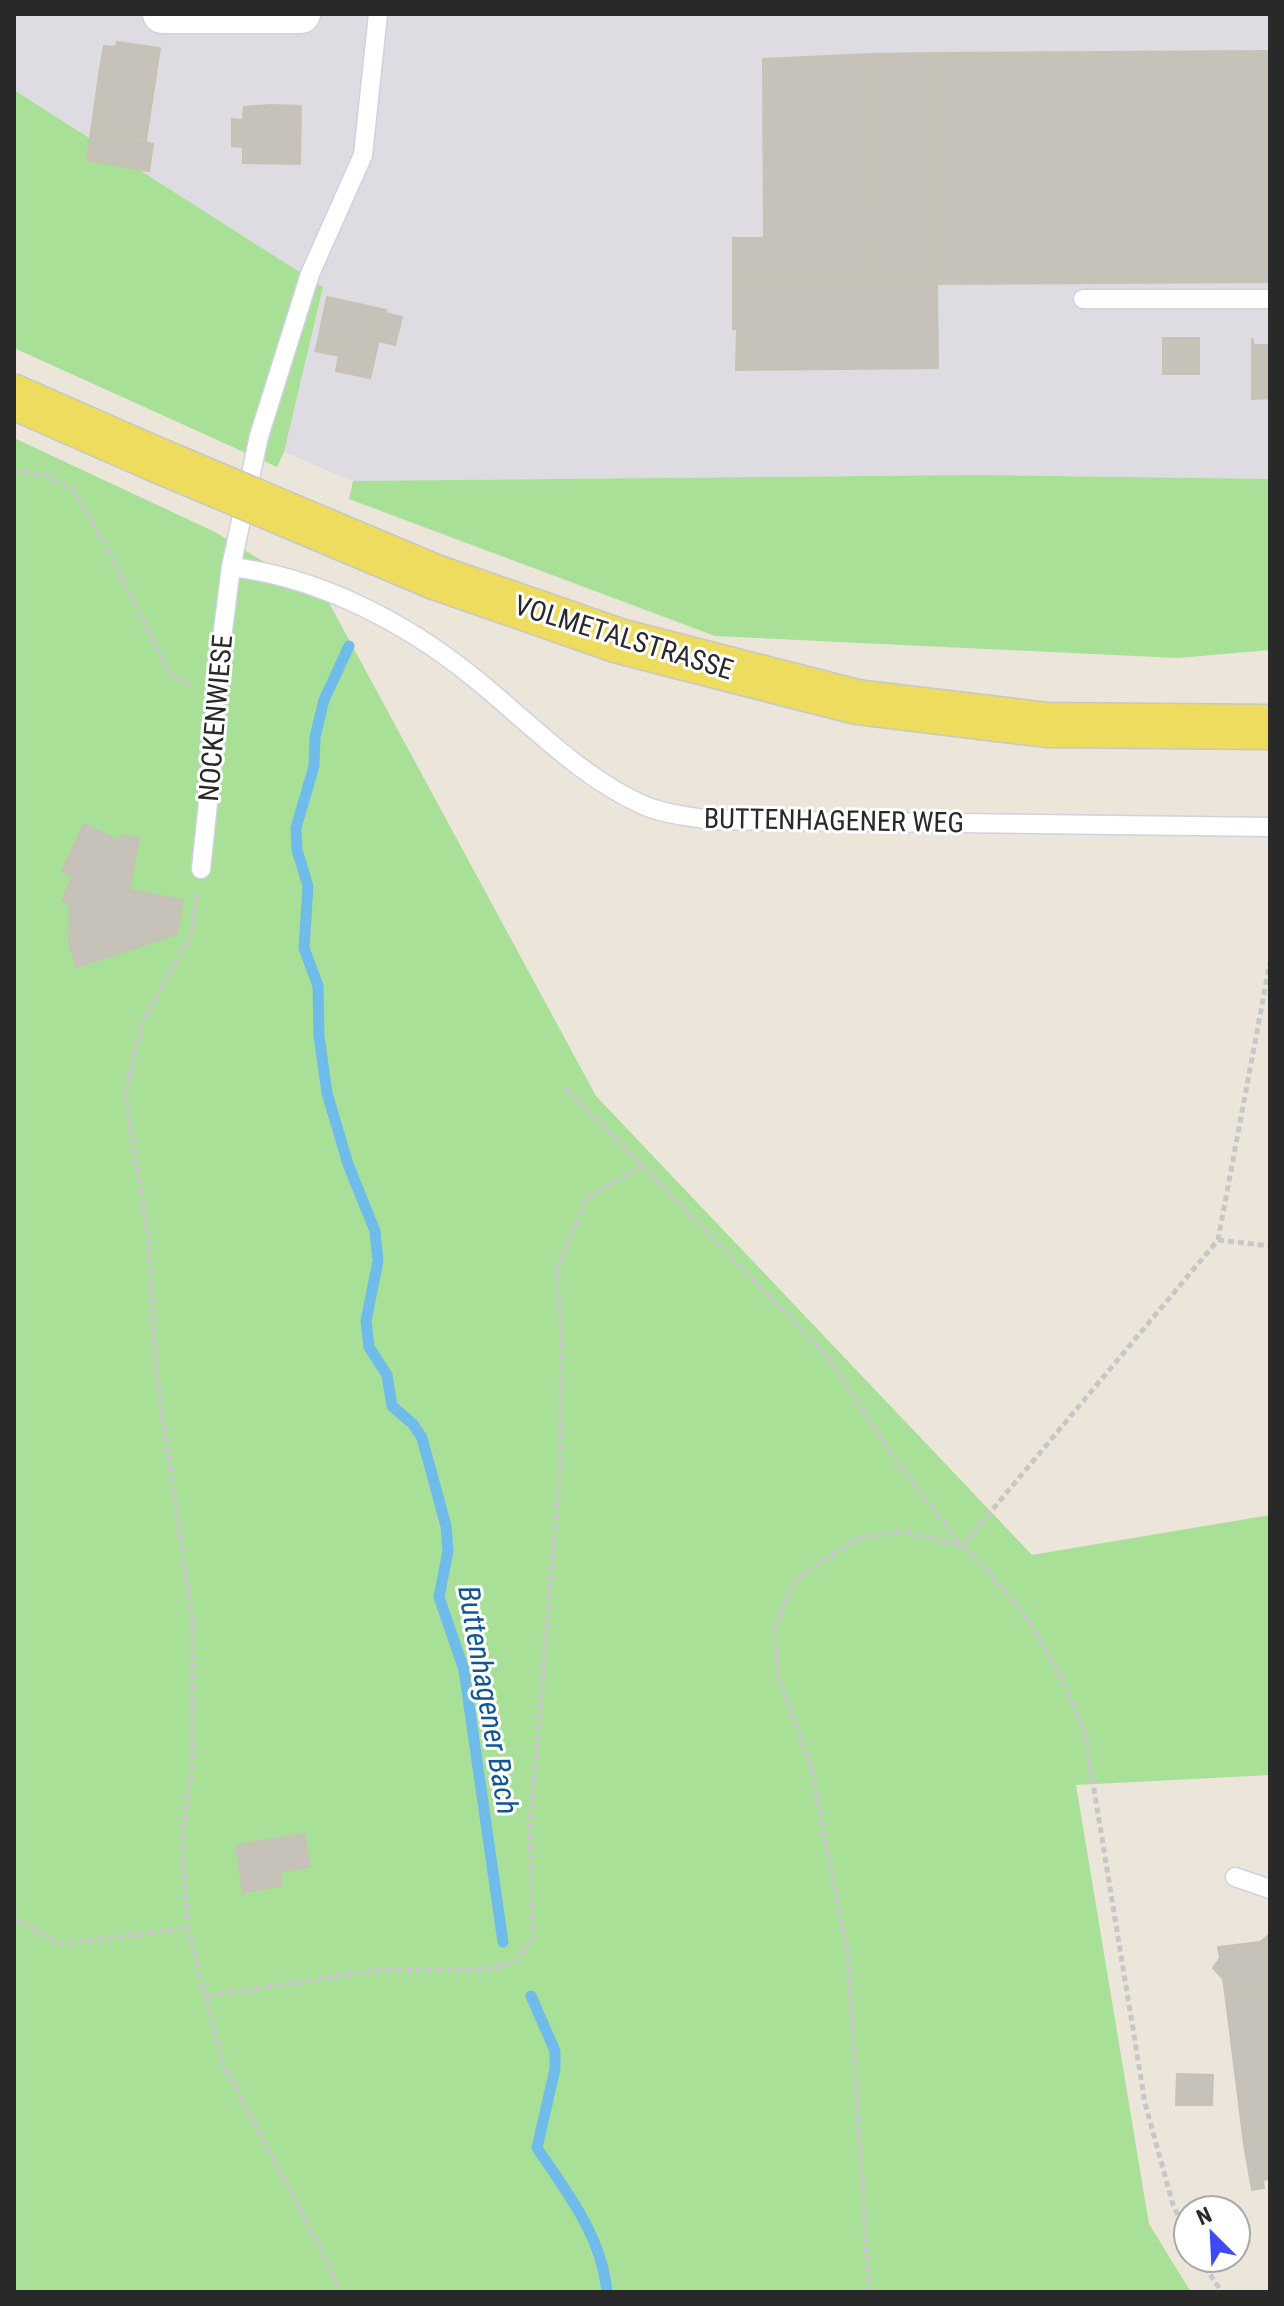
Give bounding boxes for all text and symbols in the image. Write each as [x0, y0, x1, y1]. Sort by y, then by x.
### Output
street label: VOLMETALSTRASSE [510, 589, 737, 686]
street label: NOCKENWIESE [192, 633, 239, 803]
street label: BUTTENHAGENER WEG [704, 802, 964, 839]
water label: Buttenhagener Bach [451, 1583, 526, 1817]
north arrow [1172, 2194, 1252, 2274]
text: N [1193, 2202, 1215, 2230]

